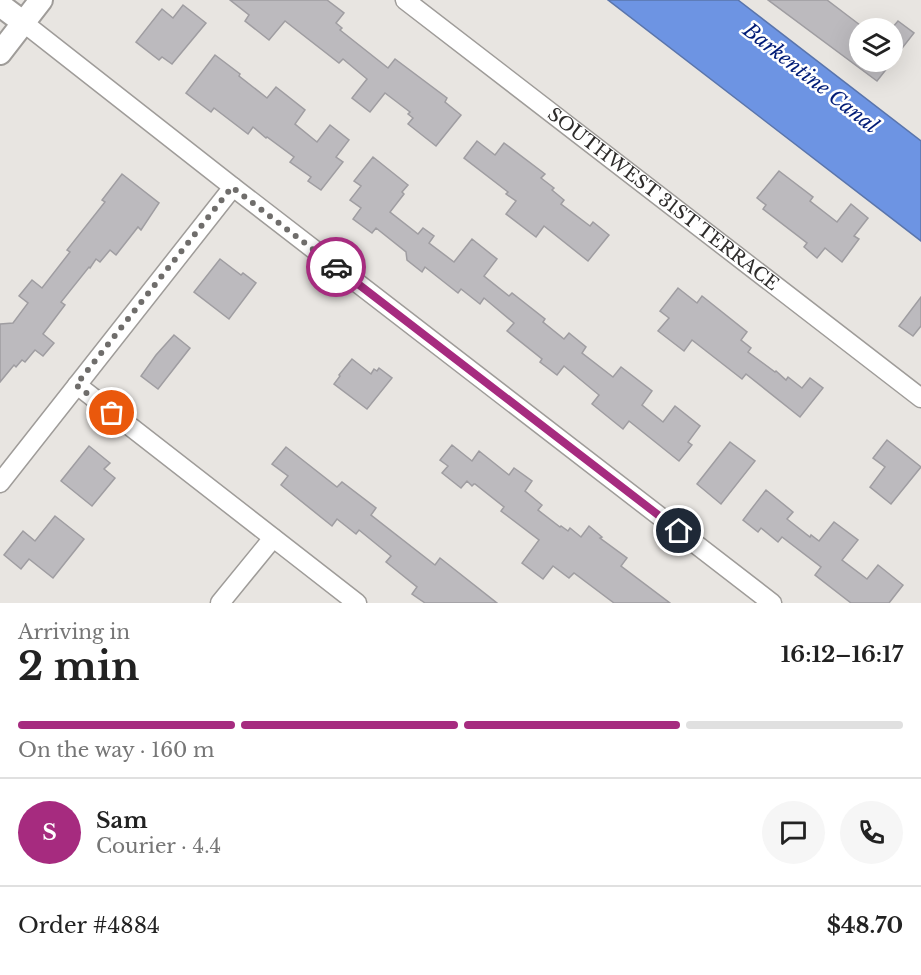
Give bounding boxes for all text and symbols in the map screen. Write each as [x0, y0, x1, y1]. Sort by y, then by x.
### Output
water label: Barkentine Canal [738, 17, 884, 139]
map controls [849, 18, 903, 72]
button: layers [849, 18, 903, 72]
street label: SOUTHWEST 31ST TERRACE [543, 103, 783, 295]
courier [306, 237, 366, 297]
icon: car [320, 251, 353, 284]
pin [86, 387, 137, 438]
icon: bag [95, 396, 128, 429]
pin [653, 505, 704, 556]
icon: home [662, 514, 695, 547]
text: Arriving in [18, 620, 130, 644]
text: 16:12–16:17 [781, 641, 903, 668]
text: 2 min [18, 642, 139, 691]
text: On the way · 160 m [18, 738, 215, 762]
button: chat [762, 801, 825, 864]
button: phone [840, 801, 903, 864]
text: Sam [96, 807, 148, 834]
text: S [42, 819, 57, 846]
text: Courier · 4.4 [96, 834, 221, 858]
text: Order #4884 [18, 912, 160, 939]
text: $48.70 [827, 912, 903, 939]

